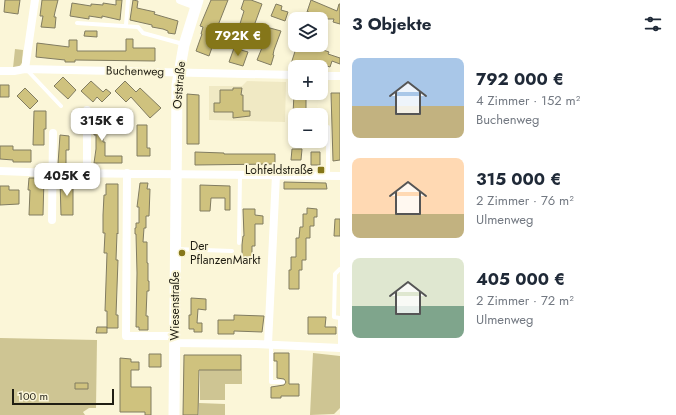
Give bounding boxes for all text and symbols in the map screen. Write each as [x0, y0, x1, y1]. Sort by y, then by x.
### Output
map controls [288, 12, 328, 148]
button: layers [288, 12, 328, 52]
text: 3 Objekte [352, 12, 431, 36]
icon: filters [642, 13, 664, 35]
pin: 792K € [205, 23, 271, 57]
text: 792K € [215, 26, 261, 45]
street label: Oststraße [168, 60, 190, 110]
button: + [288, 60, 328, 100]
street label: Buchenweg [106, 61, 164, 81]
text: 792 000 € [476, 67, 564, 91]
icon: home [384, 74, 432, 122]
text: 4 Zimmer · 152 m² [476, 91, 580, 110]
pin: 315K € [69, 108, 135, 142]
button: − [288, 108, 328, 148]
text: Buchenweg [476, 110, 539, 129]
text: 315K € [80, 111, 124, 130]
place label: Lohfeldstraße [245, 161, 313, 179]
pin: 405K € [34, 163, 100, 197]
marker: Lohfeldstraße [316, 165, 326, 175]
text: 405K € [43, 166, 91, 185]
text: 315 000 € [476, 167, 561, 191]
icon: home [384, 174, 432, 222]
text: 2 Zimmer · 76 m² [476, 191, 574, 210]
text: Ulmenweg [476, 210, 533, 229]
place label: Der PflanzenMarkt [190, 237, 261, 269]
marker: Der PflanzenMarkt [177, 248, 187, 258]
text: 405 000 € [476, 267, 565, 291]
street label: Wiesenstraße [166, 271, 184, 341]
icon: home [384, 274, 432, 322]
text: 2 Zimmer · 72 m² [476, 291, 574, 310]
text: Ulmenweg [476, 310, 533, 329]
scale bar [12, 387, 114, 406]
text: 100 m [18, 388, 48, 404]

